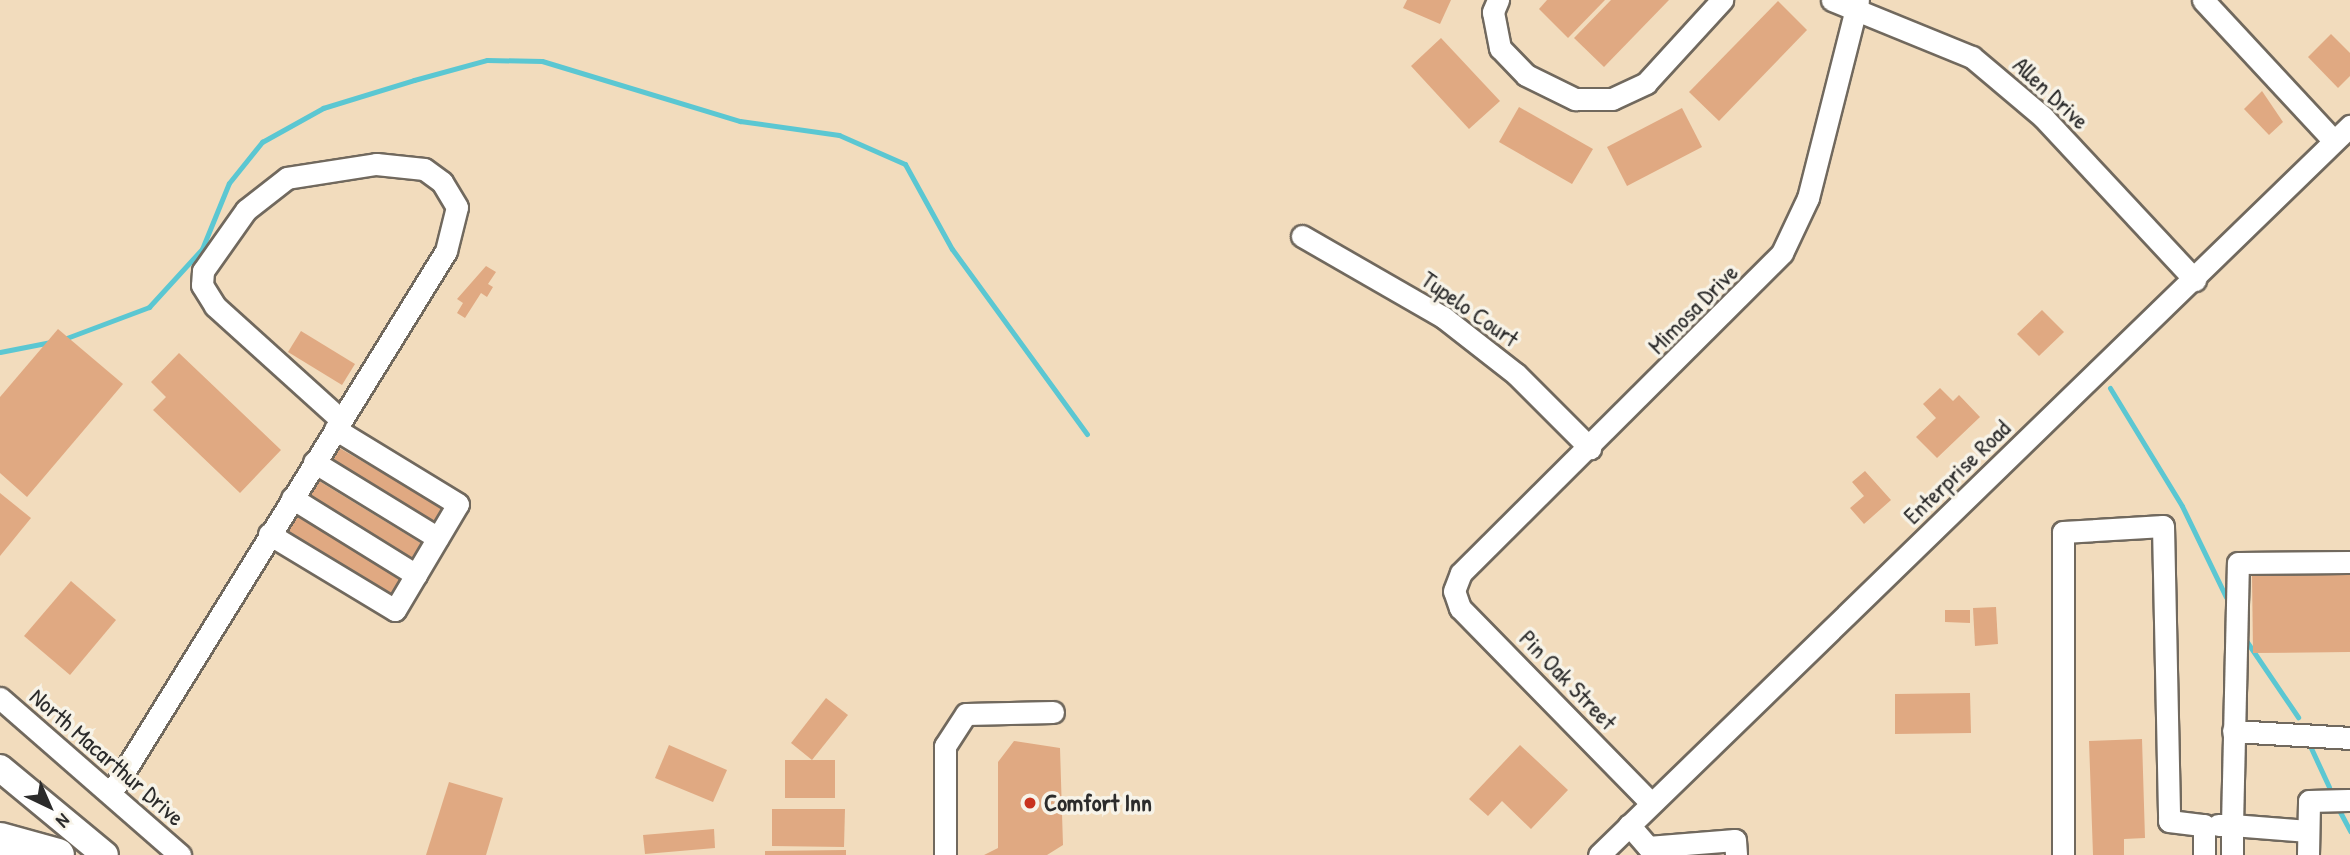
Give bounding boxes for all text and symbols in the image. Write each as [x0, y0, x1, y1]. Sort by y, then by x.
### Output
street label: Allen Drive [2007, 51, 2095, 135]
street label: Mimosa Drive [1642, 258, 1744, 360]
street label: Tupelo Court [1416, 265, 1524, 353]
street label: Enterprise Road [1898, 414, 2016, 530]
street label: Pin Oak Street [1513, 624, 1623, 736]
street label: North Macarthur Drive [24, 682, 190, 832]
north arrow [14, 771, 84, 841]
place label: Comfort Inn [1044, 789, 1152, 817]
marker: Comfort Inn [1022, 795, 1038, 811]

